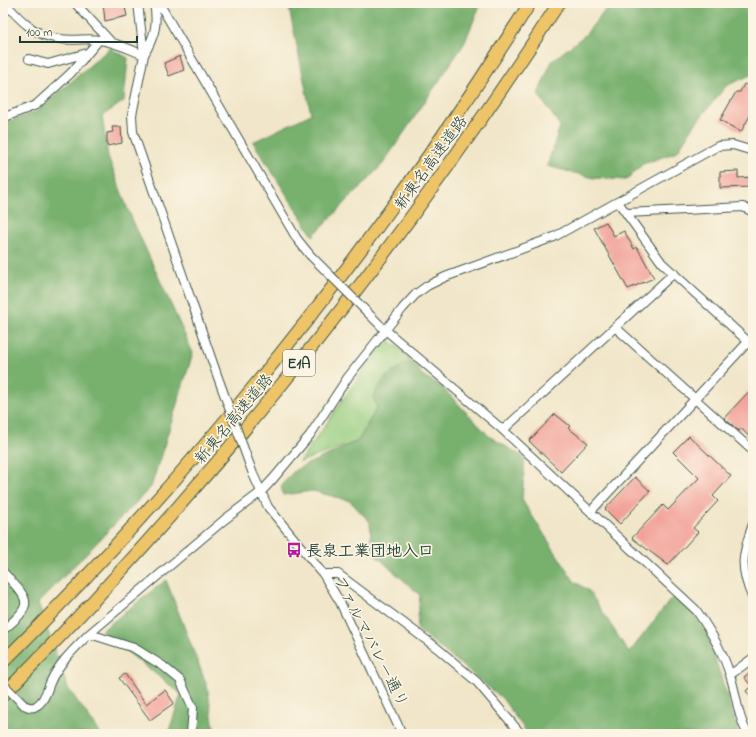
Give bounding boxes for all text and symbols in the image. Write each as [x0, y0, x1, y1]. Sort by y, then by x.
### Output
scale bar [20, 18, 137, 44]
text: 100 m [26, 24, 53, 42]
street label: 新東名高速道路 [389, 111, 474, 216]
road number: E1A [283, 350, 315, 376]
street label: 新東名高速道路 [189, 369, 280, 470]
place label: 長泉工業団地入口 [306, 540, 434, 564]
bus stop icon: 長泉工業団地入口 [285, 541, 303, 559]
street label: ファルマバレー通り [327, 572, 414, 712]

